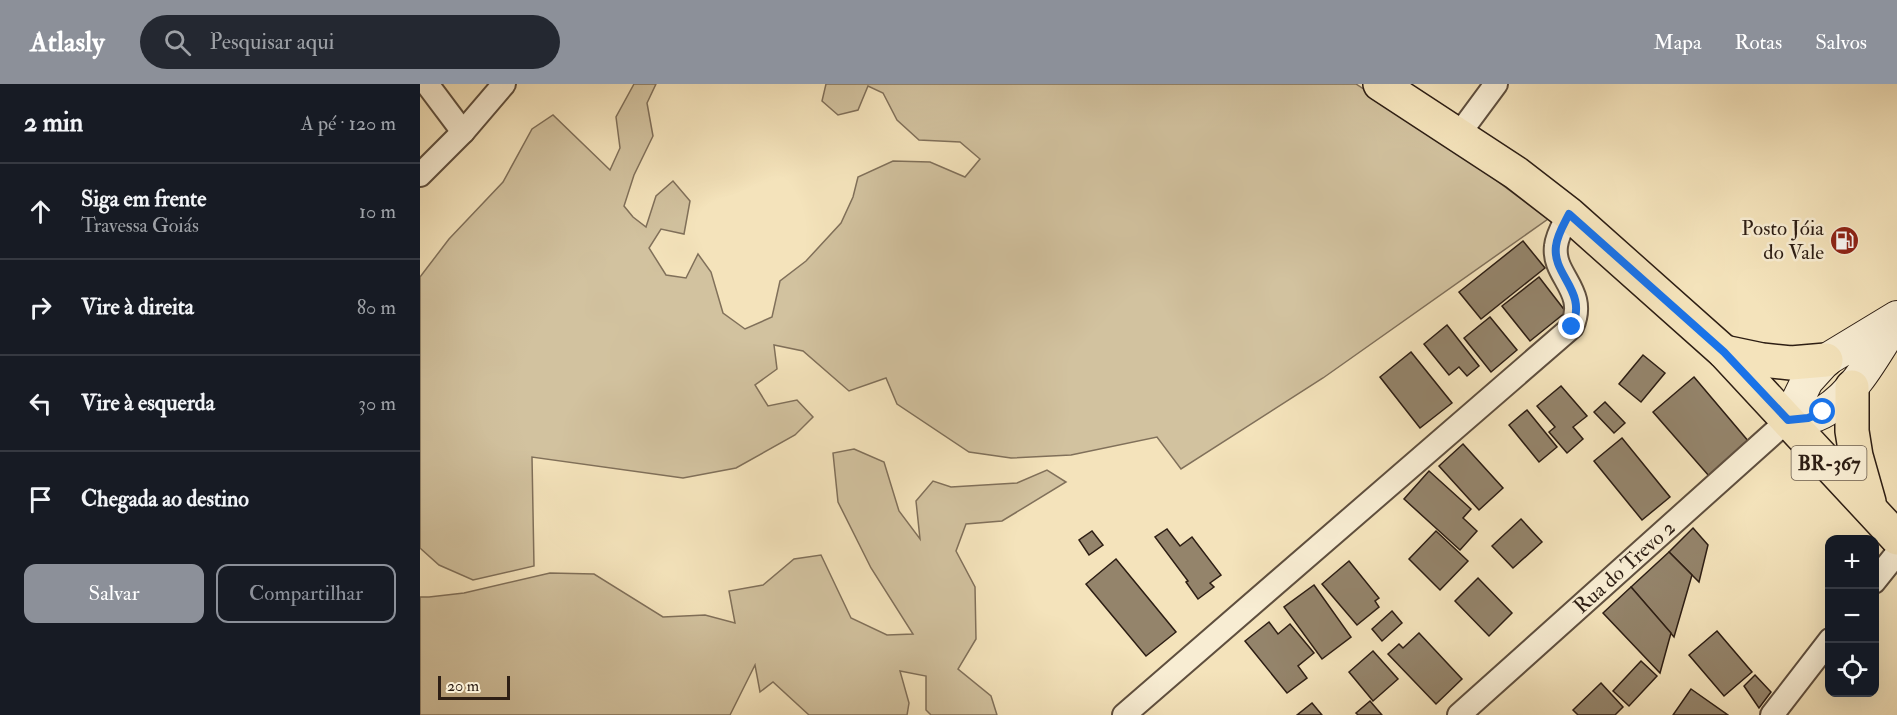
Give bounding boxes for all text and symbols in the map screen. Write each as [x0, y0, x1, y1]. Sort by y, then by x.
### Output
search box [140, 15, 560, 69]
text: Atlasly [30, 25, 104, 60]
icon: search [161, 26, 194, 59]
text: Pesquisar aqui [209, 28, 334, 56]
text: Mapa [1654, 29, 1702, 56]
text: Rotas [1735, 29, 1782, 56]
text: Salvos [1815, 29, 1867, 56]
text: 2 min [24, 107, 83, 139]
text: A pé · 120 m [301, 111, 396, 136]
text: Siga em frente [81, 185, 206, 213]
icon: ahead [24, 195, 57, 228]
text: 10 m [359, 199, 396, 224]
text: Travessa Goiás [81, 213, 199, 238]
place label: Posto Jóia do Vale [1741, 215, 1824, 266]
fuel station icon: Posto Jóia do Vale [1829, 224, 1861, 256]
icon: right [24, 291, 57, 324]
text: Vire à direita [81, 293, 194, 321]
text: 80 m [357, 295, 396, 320]
route end [1558, 313, 1584, 339]
icon: left [24, 387, 57, 420]
text: Vire à esquerda [81, 389, 215, 417]
text: 30 m [358, 391, 396, 416]
route start [1809, 398, 1835, 424]
road number: BR-367 [1792, 446, 1866, 480]
icon: arrive [24, 483, 57, 516]
text: Chegada ao destino [81, 485, 249, 513]
street label: Rua do Trevo 2 [1568, 514, 1681, 619]
map controls [1825, 535, 1879, 697]
button: + [1825, 535, 1879, 589]
button: Salvar [24, 564, 204, 623]
button: Compartilhar [216, 564, 396, 623]
button: − [1825, 589, 1879, 643]
button: locate [1825, 643, 1879, 697]
scale bar [438, 673, 510, 700]
text: 20 m [447, 676, 479, 696]

